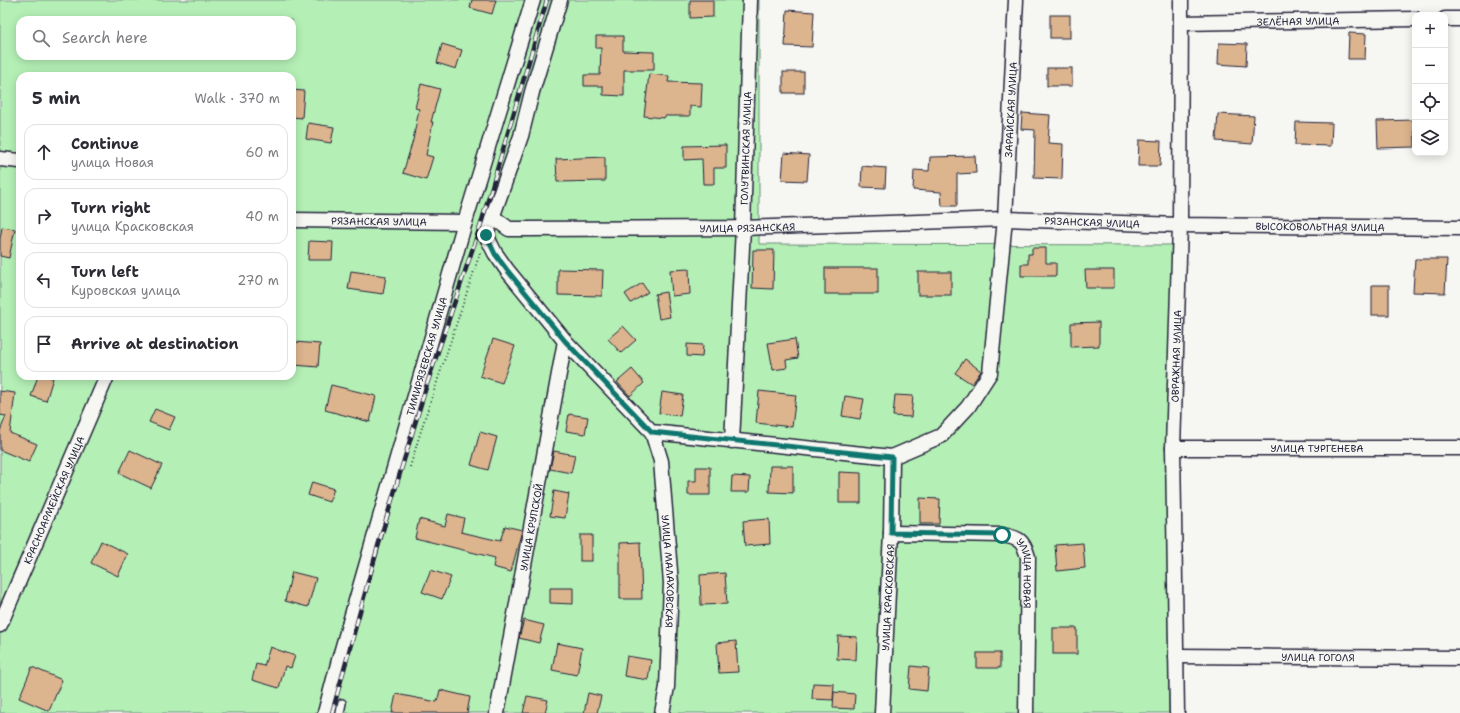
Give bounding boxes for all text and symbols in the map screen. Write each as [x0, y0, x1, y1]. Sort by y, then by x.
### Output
map controls [1412, 12, 1448, 156]
button: + [1412, 12, 1448, 48]
street label: ЗЕЛЁНАЯ УЛИЦА [1257, 14, 1339, 29]
search box [16, 16, 296, 60]
icon: search [30, 27, 52, 49]
text: Search here [62, 28, 148, 48]
button: − [1412, 48, 1448, 84]
street label: ЗАРАЙСКАЯ УЛИЦА [1002, 61, 1020, 158]
button: locate [1412, 84, 1448, 120]
text: 5 min [32, 87, 80, 109]
text: Walk · 370 m [195, 90, 280, 107]
street label: ГОЛУТВИНСКАЯ УЛИЦА [738, 91, 754, 205]
button: layers [1412, 120, 1448, 156]
text: Continue [71, 134, 139, 154]
icon: ahead [33, 141, 55, 163]
text: 60 m [246, 144, 279, 161]
text: улица Новая [71, 154, 154, 171]
text: Turn right [71, 198, 151, 218]
icon: right [33, 205, 55, 227]
text: 40 m [245, 208, 279, 225]
street label: РЯЗАНСКАЯ УЛИЦА [331, 214, 427, 229]
street label: РЯЗАНСКАЯ УЛИЦА [1044, 214, 1140, 231]
text: улица Красковская [71, 218, 194, 235]
street label: УЛИЦА РЯЗАНСКАЯ [700, 220, 795, 235]
street label: ВЫСОКОВОЛЬТНАЯ УЛИЦА [1255, 220, 1385, 234]
route end [477, 226, 495, 244]
text: Turn left [71, 262, 139, 282]
icon: left [33, 269, 55, 291]
text: 270 m [237, 272, 279, 289]
text: Куровская улица [71, 282, 180, 299]
street label: ТИМИРЯЗЕВСКАЯ УЛИЦА [404, 295, 450, 417]
street label: ОВРАЖНАЯ УЛИЦА [1168, 310, 1184, 403]
icon: arrive [33, 333, 55, 355]
text: Arrive at destination [71, 334, 239, 354]
street label: КРАСНОАРМЕЙСКАЯ УЛИЦА [21, 434, 87, 566]
street label: УЛИЦА ТУРГЕНЕВА [1270, 442, 1364, 455]
street label: УЛИЦА КРУПСКОЙ [517, 482, 546, 572]
street label: УЛИЦА МАЛАХОВСКАЯ [658, 514, 677, 628]
route start [993, 526, 1011, 544]
street label: УЛИЦА НОВАЯ [1014, 536, 1034, 608]
street label: УЛИЦА КРАСКОВСКАЯ [879, 543, 897, 651]
street label: УЛИЦА ГОГОЛЯ [1281, 651, 1355, 664]

